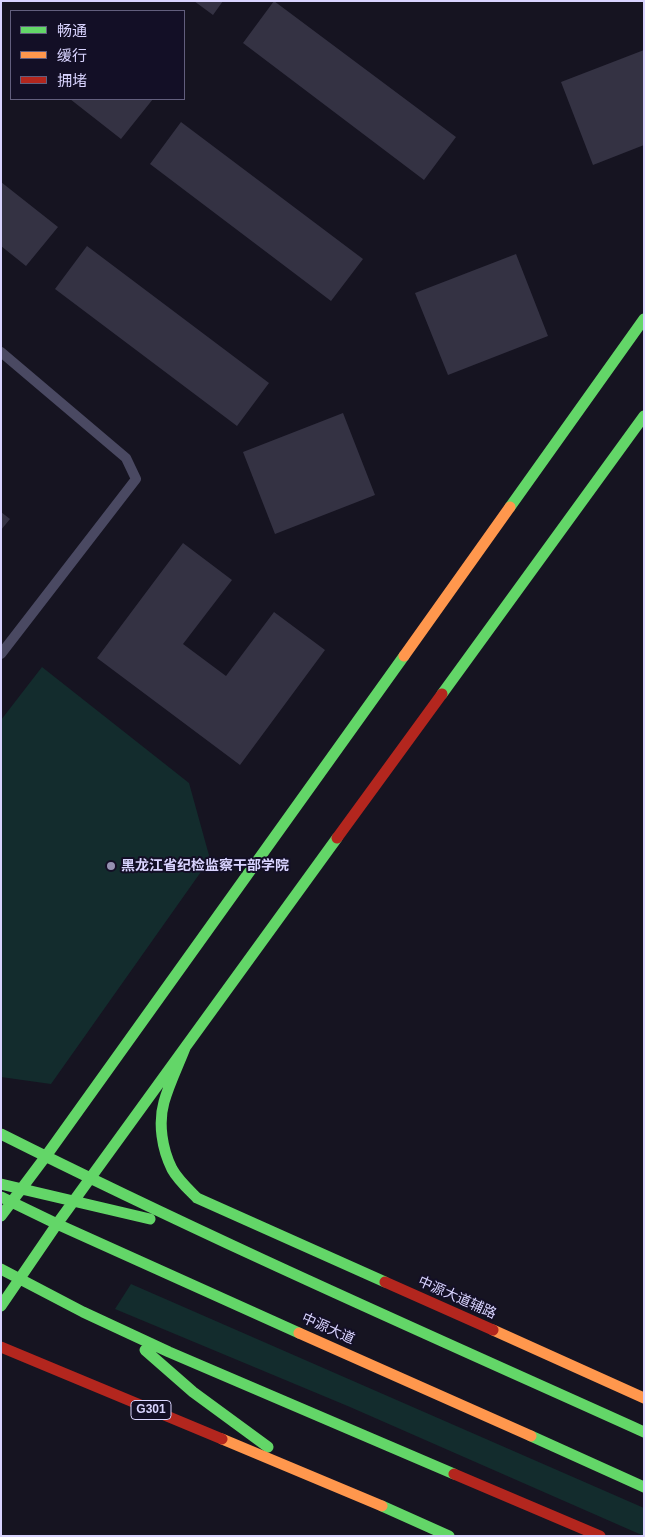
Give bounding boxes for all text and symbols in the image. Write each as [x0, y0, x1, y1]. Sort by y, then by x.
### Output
legend [10, 10, 185, 100]
text: 畅通 [57, 22, 87, 39]
text: 缓行 [57, 47, 87, 64]
text: 拥堵 [57, 72, 87, 89]
place label: 黑龙江省纪检监察干部学院 [121, 858, 289, 874]
marker: 黑龙江省纪检监察干部学院 [105, 860, 117, 872]
street label: 中源大道辅路 [415, 1273, 499, 1323]
street label: 中源大道 [299, 1310, 357, 1348]
road number: G301 [131, 1400, 171, 1420]

